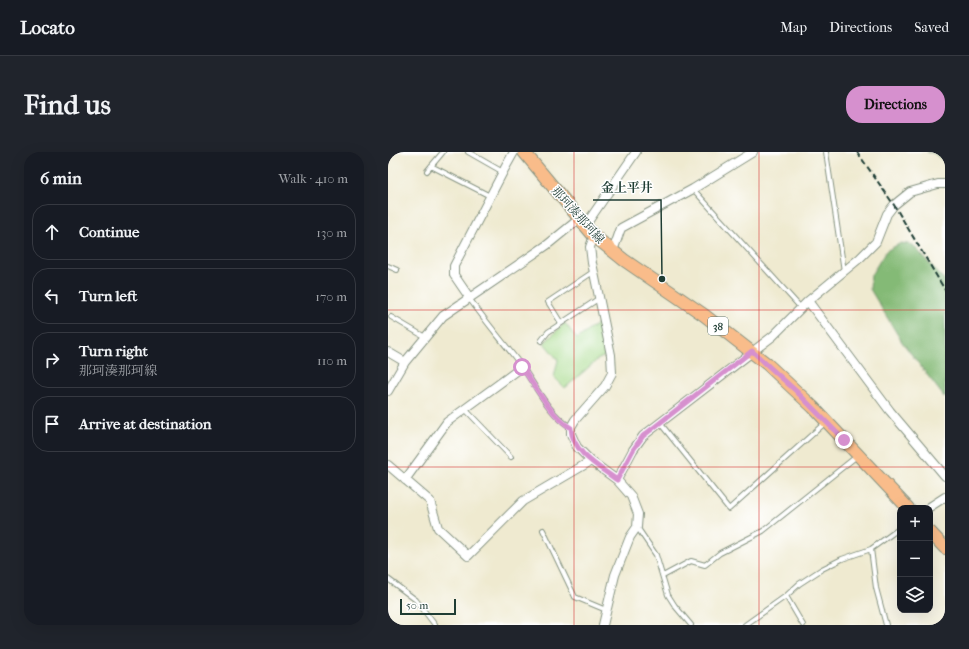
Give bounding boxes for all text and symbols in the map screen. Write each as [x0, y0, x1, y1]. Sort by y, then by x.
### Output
text: Locato [20, 17, 75, 39]
text: Map [780, 19, 807, 36]
text: Directions [829, 19, 892, 36]
text: Saved [914, 19, 949, 36]
button: Directions [846, 86, 945, 123]
text: Find us [24, 88, 111, 121]
text: 6 min [40, 168, 82, 188]
text: Walk · 410 m [279, 171, 348, 186]
callout: 金上平井 [593, 175, 661, 200]
text: 金上平井 [601, 180, 653, 195]
street label: 那珂湊那珂線 [549, 184, 607, 246]
icon: ahead [41, 221, 63, 243]
text: Continue [79, 223, 139, 241]
text: 130 m [316, 225, 347, 240]
icon: left [41, 285, 63, 307]
text: Turn left [79, 287, 137, 305]
text: 170 m [315, 289, 347, 304]
road number: 38 [708, 317, 728, 335]
text: Turn right [79, 342, 148, 360]
icon: right [41, 349, 63, 371]
text: 110 m [317, 353, 347, 368]
route start [513, 358, 531, 376]
text: 那珂湊那珂線 [79, 363, 157, 378]
icon: arrive [41, 413, 63, 435]
text: Arrive at destination [79, 415, 211, 433]
route end [835, 431, 853, 449]
map controls [897, 505, 933, 613]
button: + [897, 505, 933, 541]
button: − [897, 541, 933, 577]
button: layers [897, 577, 933, 613]
scale bar [400, 597, 456, 616]
text: 50 m [406, 599, 428, 612]

